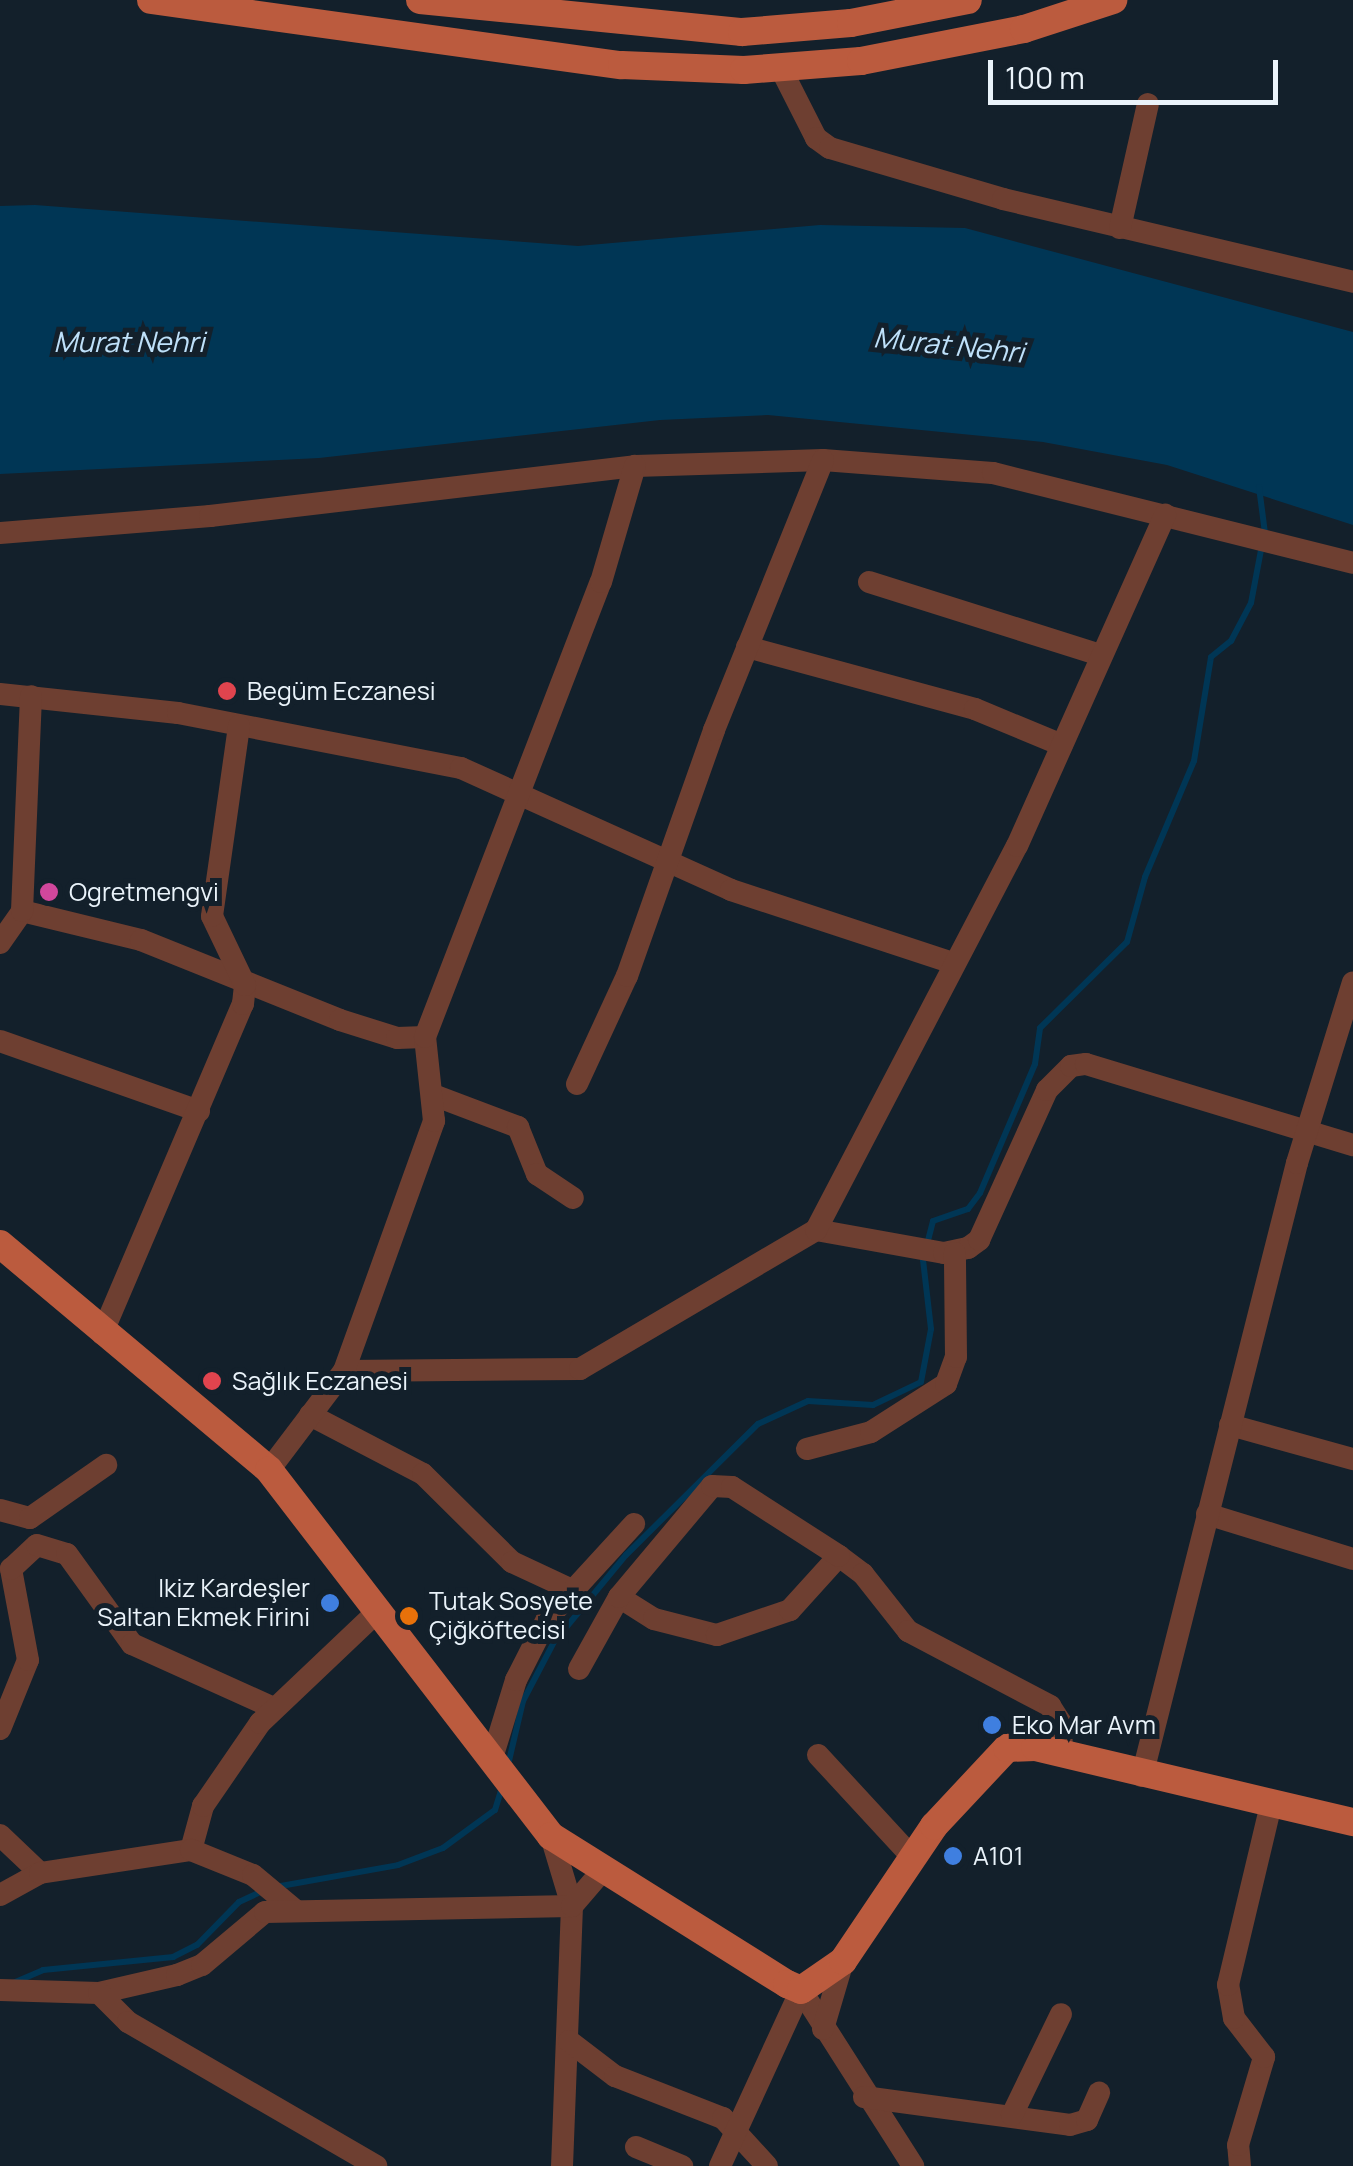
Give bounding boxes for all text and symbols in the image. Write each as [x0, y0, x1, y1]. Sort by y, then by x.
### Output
scale bar [993, 40, 1283, 102]
text: 100 m [1005, 57, 1085, 98]
water label: Murat Nehri [872, 319, 1026, 369]
water label: Murat Nehri [54, 324, 204, 358]
place label: Begüm Eczanesi [247, 676, 436, 706]
marker: Begüm Eczanesi [216, 680, 238, 702]
place label: Ogretmengvi [69, 877, 219, 907]
marker: Ogretmengvi [38, 881, 60, 903]
place label: Sağlık Eczanesi [232, 1366, 408, 1396]
marker: Sağlık Eczanesi [201, 1370, 223, 1392]
place label: Ikiz Kardeşler Saltan Ekmek Firini [97, 1574, 310, 1633]
place label: Tutak Sosyete Çiğköftecisi [429, 1587, 593, 1646]
marker: Ikiz Kardeşler Saltan Ekmek Firini [319, 1592, 341, 1614]
marker: Tutak Sosyete Çiğköftecisi [398, 1605, 420, 1627]
place label: Eko Mar Avm [1012, 1710, 1156, 1740]
marker: Eko Mar Avm [981, 1714, 1003, 1736]
place label: A101 [973, 1841, 1024, 1871]
marker: A101 [942, 1845, 964, 1867]

